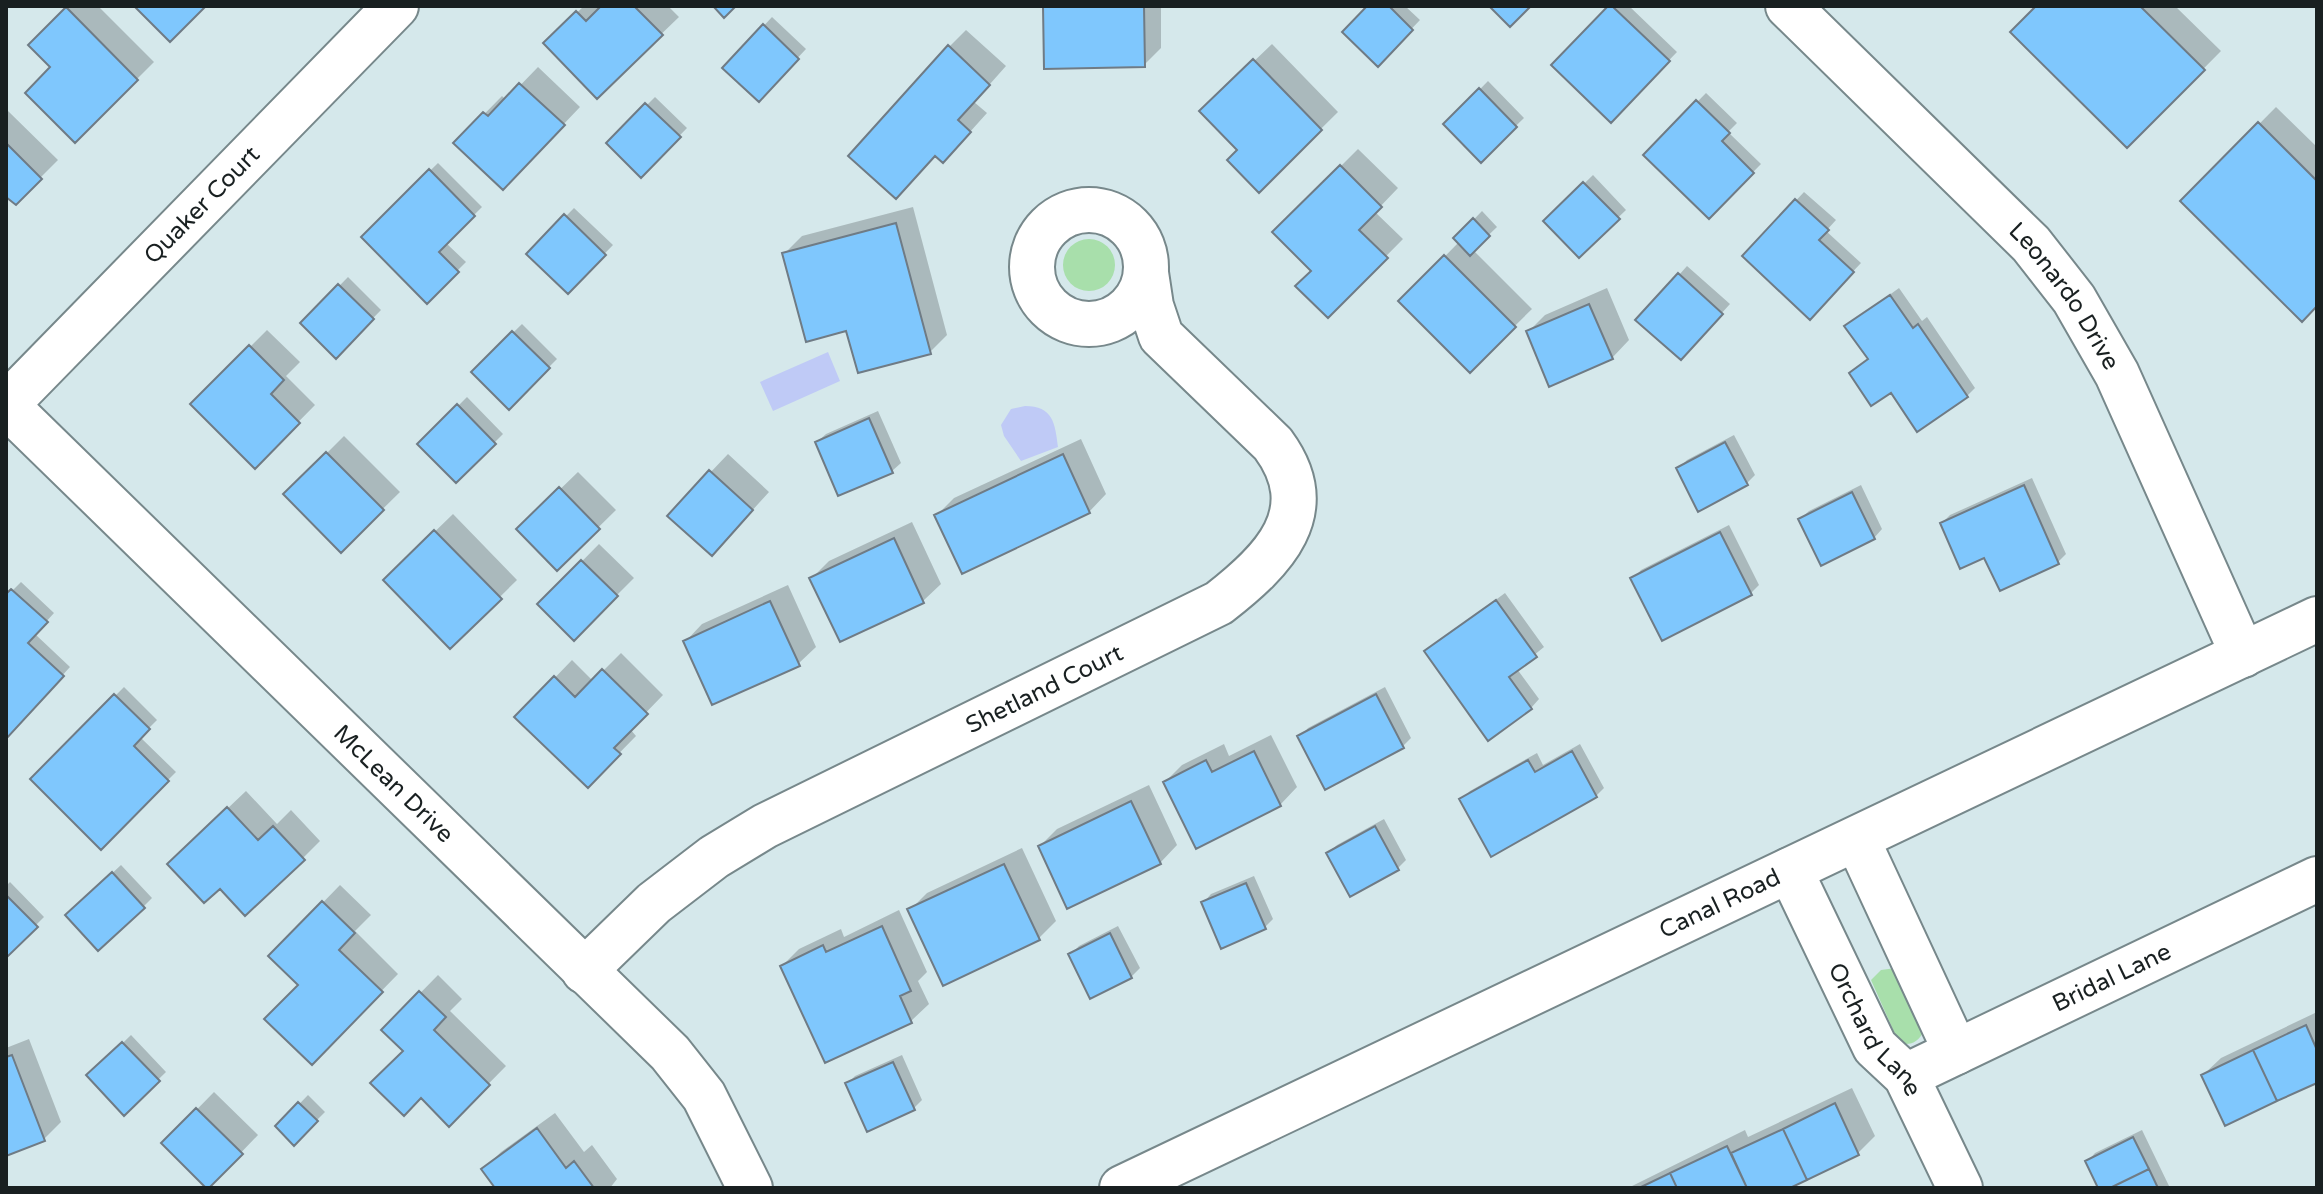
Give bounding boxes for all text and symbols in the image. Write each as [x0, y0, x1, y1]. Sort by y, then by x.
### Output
street label: Quaker Court [138, 140, 266, 270]
street label: Leonardo Drive [2002, 216, 2125, 375]
street label: Shetland Court [961, 638, 1128, 740]
street label: McLean Drive [327, 719, 460, 849]
street label: Canal Road [1655, 863, 1785, 945]
street label: Bridal Lane [2048, 937, 2176, 1019]
street label: Orchard Lane [1822, 958, 1928, 1101]

